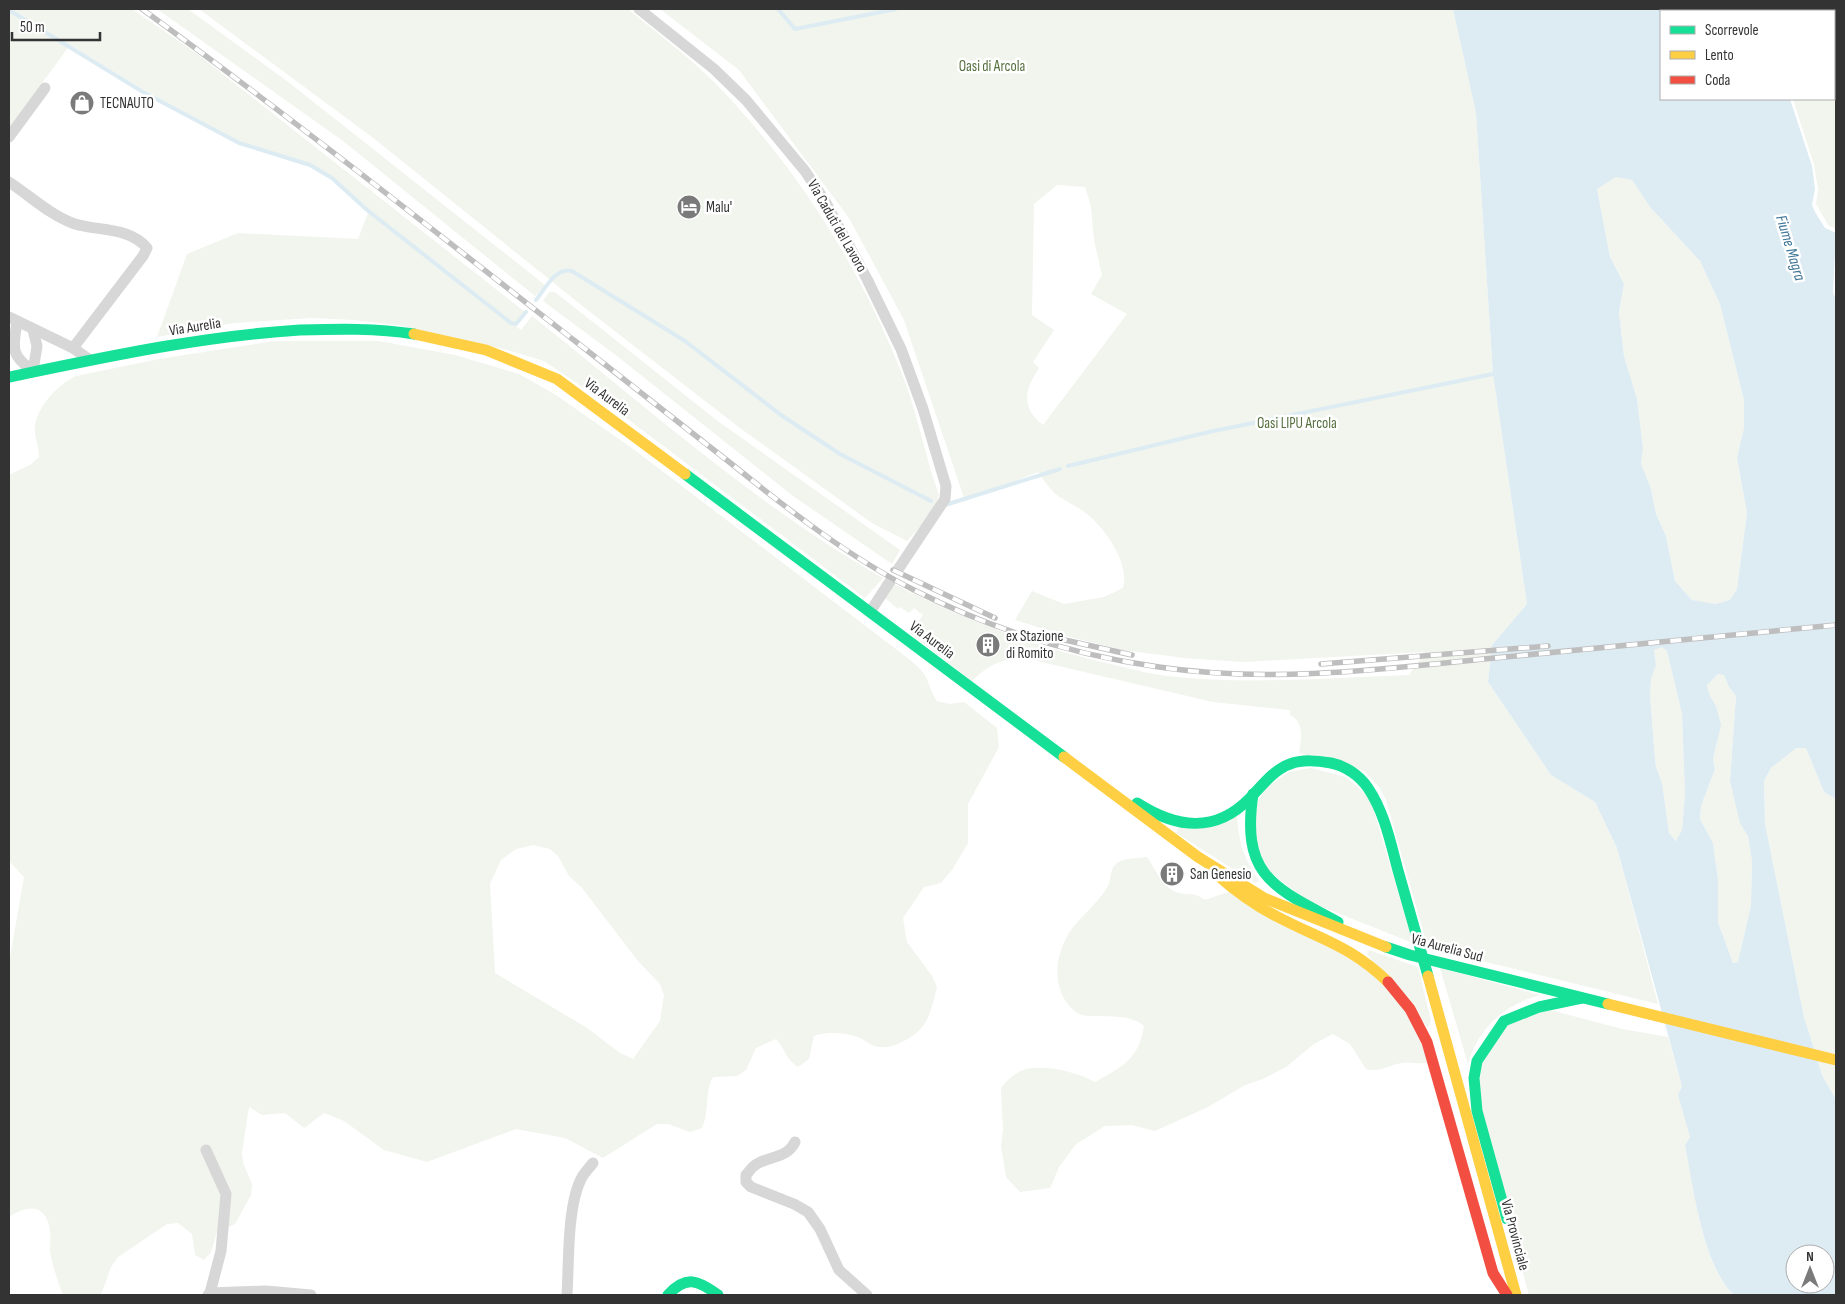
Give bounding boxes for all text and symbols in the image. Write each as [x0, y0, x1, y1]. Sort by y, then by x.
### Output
scale bar [12, 10, 100, 42]
legend [1660, 10, 1835, 100]
text: 50 m [20, 18, 45, 37]
text: Scorrevole [1705, 21, 1759, 40]
text: Lento [1705, 46, 1734, 65]
park label: Oasi di Arcola [959, 57, 1025, 76]
text: Coda [1705, 71, 1731, 90]
shop icon: TECNAUTO [69, 90, 95, 116]
place label: TECNAUTO [100, 94, 154, 113]
street label: Via Caduti del Lavoro [803, 176, 871, 276]
hotel icon: Malu' [676, 194, 702, 220]
place label: Malu' [706, 198, 732, 217]
water label: Fiume Magra [1771, 213, 1809, 284]
street label: Via Aurelia [168, 314, 222, 340]
street label: Via Aurelia [580, 374, 634, 420]
park label: Oasi LIPU Arcola [1257, 414, 1337, 433]
street label: Via Aurelia [905, 617, 959, 663]
place label: ex Stazione di Romito [1006, 627, 1063, 663]
building icon: ex Stazione di Romito [975, 632, 1001, 658]
building icon: San Genesio [1159, 861, 1185, 887]
place label: San Genesio [1190, 865, 1251, 884]
street label: Via Aurelia Sud [1409, 929, 1485, 967]
street label: Via Provinciale [1496, 1197, 1534, 1273]
north arrow [1785, 1244, 1835, 1294]
text: N [1806, 1248, 1814, 1265]

